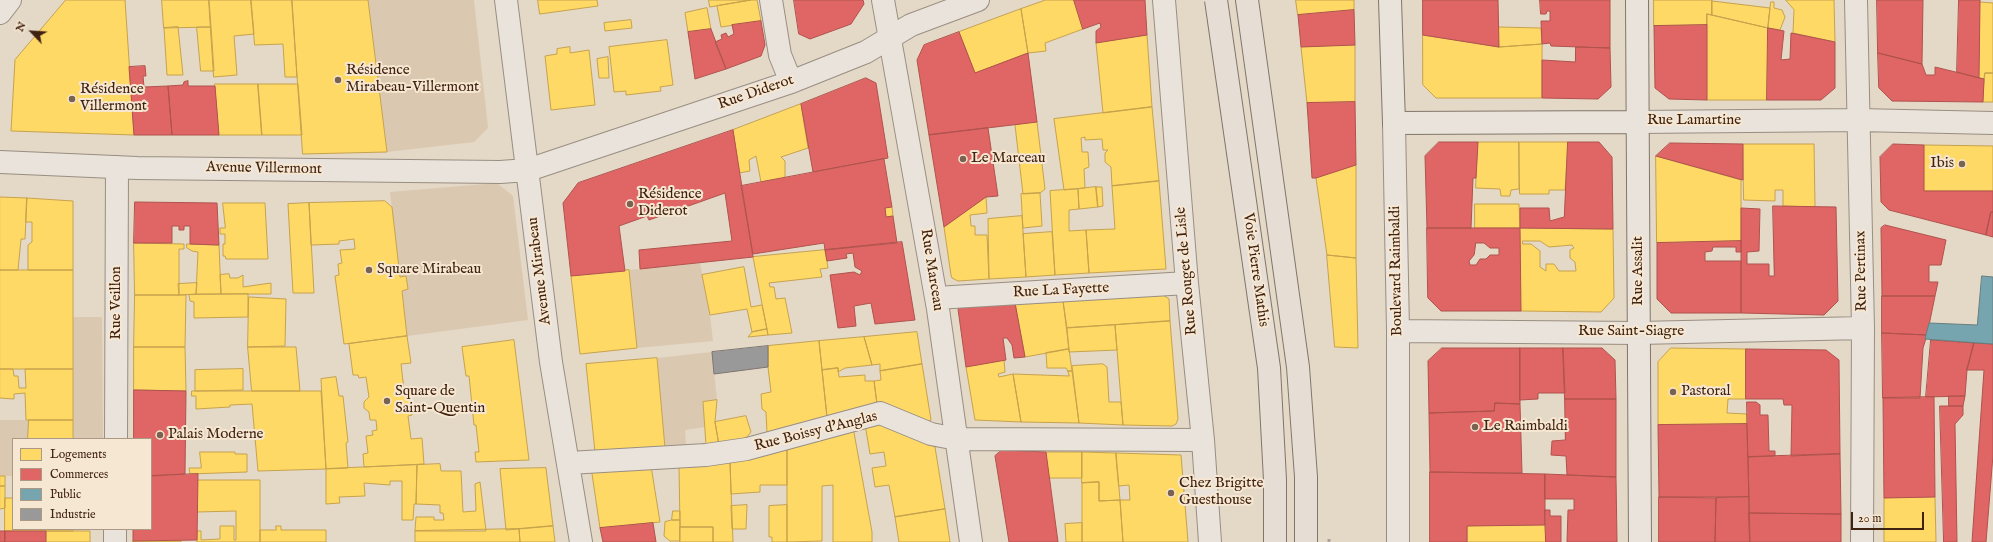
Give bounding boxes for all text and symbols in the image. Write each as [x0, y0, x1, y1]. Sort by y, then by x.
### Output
north arrow [12, 12, 52, 52]
text: N [13, 20, 29, 34]
place label: Résidence Mirabeau-Villermont [346, 62, 479, 97]
street label: Rue Diderot [716, 72, 796, 114]
marker: Résidence Mirabeau-Villermont [333, 75, 343, 85]
place label: Résidence Villermont [80, 81, 147, 116]
marker: Résidence Villermont [67, 94, 77, 104]
street label: Rue Lamartine [1647, 112, 1741, 130]
place label: Le Marceau [971, 150, 1046, 168]
marker: Le Marceau [958, 154, 968, 164]
place label: Ibis [1930, 155, 1954, 173]
street label: Avenue Villermont [206, 159, 322, 179]
marker: Ibis [1957, 159, 1967, 169]
place label: Résidence Diderot [638, 186, 702, 221]
marker: Résidence Diderot [625, 199, 635, 209]
street label: Rue Rouget de Lisle [1172, 206, 1202, 336]
street label: Boulevard Raimbaldi [1387, 206, 1407, 336]
street label: Voie Pierre Mathis [1238, 212, 1272, 328]
street label: Avenue Mirabeau [524, 216, 556, 326]
street label: Rue Marceau [916, 228, 946, 312]
street label: Rue Pertinax [1852, 230, 1872, 312]
street label: Rue Assalit [1630, 236, 1648, 306]
place label: Square Mirabeau [377, 261, 481, 279]
marker: Square Mirabeau [364, 265, 374, 275]
street label: Rue Veillon [108, 266, 126, 340]
street label: Rue La Fayette [1012, 279, 1110, 303]
street label: Rue Saint-Siagre [1578, 323, 1684, 341]
place label: Square de Saint-Quentin [395, 383, 485, 418]
place label: Pastoral [1681, 383, 1731, 401]
marker: Pastoral [1668, 387, 1678, 397]
marker: Square de Saint-Quentin [382, 396, 392, 406]
street label: Rue Boissy d'Anglas [753, 408, 879, 456]
place label: Le Raimbaldi [1483, 418, 1568, 436]
marker: Le Raimbaldi [1470, 422, 1480, 432]
place label: Palais Moderne [168, 426, 264, 444]
marker: Palais Moderne [155, 430, 165, 440]
legend [12, 438, 152, 530]
text: Logements [50, 447, 107, 462]
text: Commerces [50, 467, 108, 482]
place label: Chez Brigitte Guesthouse [1179, 475, 1263, 510]
text: Public [50, 487, 81, 502]
marker: Chez Brigitte Guesthouse [1166, 488, 1176, 498]
scale bar [1853, 504, 1926, 530]
text: Industrie [50, 507, 96, 522]
text: 20 m [1858, 511, 1881, 526]

